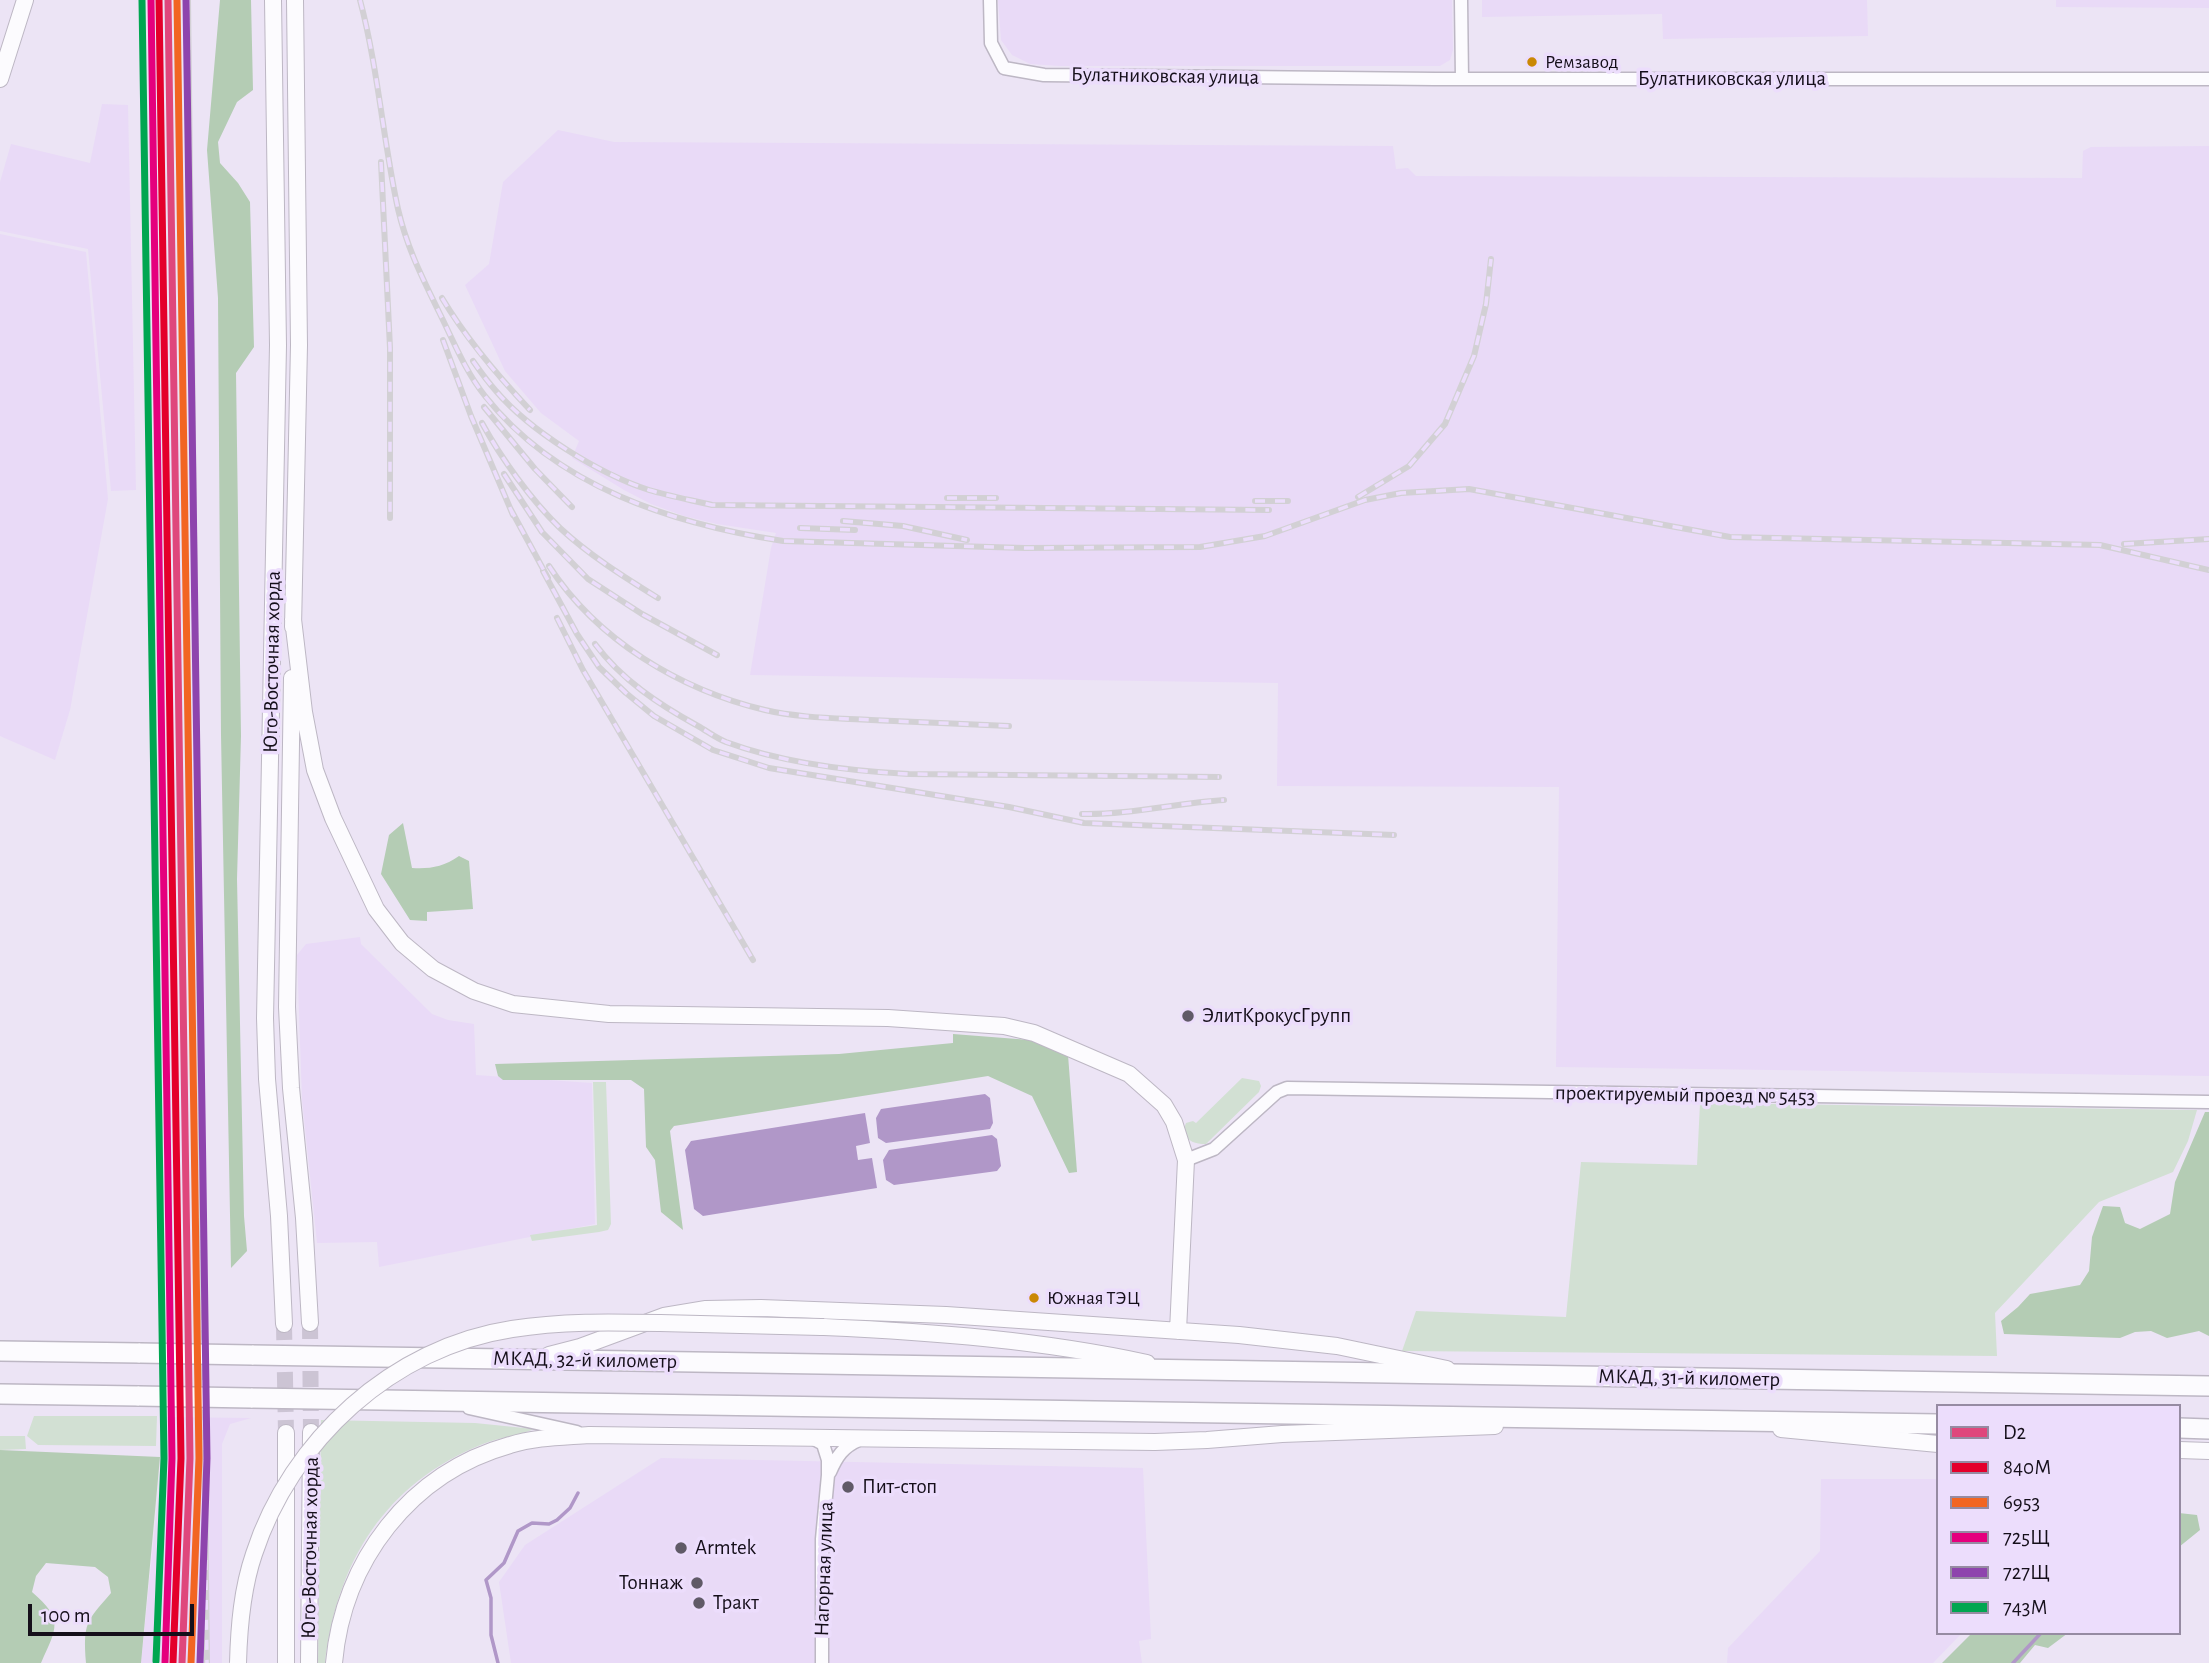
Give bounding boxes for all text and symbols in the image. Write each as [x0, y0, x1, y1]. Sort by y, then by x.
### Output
place label: Ремзавод [1545, 51, 1618, 73]
marker: Ремзавод [1525, 55, 1539, 69]
street label: Булатниковская улица [1071, 62, 1259, 90]
street label: Булатниковская улица [1638, 66, 1826, 92]
street label: Юго-Восточная хорда [258, 571, 286, 753]
place label: ЭлитКрокусГрупп [1202, 1003, 1351, 1029]
marker: ЭлитКрокусГрупп [1180, 1008, 1196, 1024]
street label: проектируемый проезд № 5453 [1555, 1080, 1815, 1110]
place label: Южная ТЭЦ [1047, 1287, 1140, 1309]
marker: Южная ТЭЦ [1027, 1291, 1041, 1305]
street label: МКАД, 32-й километр [493, 1346, 677, 1374]
street label: МКАД, 31-й километр [1598, 1364, 1780, 1392]
legend [1936, 1404, 2181, 1635]
text: D2 [2003, 1422, 2026, 1443]
street label: Юго-Восточная хорда [296, 1457, 324, 1639]
text: 840М [2003, 1457, 2051, 1478]
place label: Пит-стоп [862, 1474, 937, 1500]
marker: Пит-стоп [840, 1479, 856, 1495]
text: 6953 [2003, 1492, 2040, 1513]
street label: Нагорная улица [809, 1501, 839, 1637]
text: 725Щ [2003, 1527, 2050, 1548]
place label: Armtek [695, 1535, 756, 1561]
marker: Armtek [673, 1540, 689, 1556]
text: 727Щ [2003, 1562, 2050, 1583]
place label: Тоннаж [619, 1570, 683, 1596]
marker: Тоннаж [689, 1575, 705, 1591]
scale bar [32, 1590, 198, 1634]
place label: Тракт [713, 1590, 759, 1616]
marker: Тракт [691, 1595, 707, 1611]
text: 743М [2003, 1597, 2048, 1618]
text: 100 m [41, 1605, 91, 1626]

